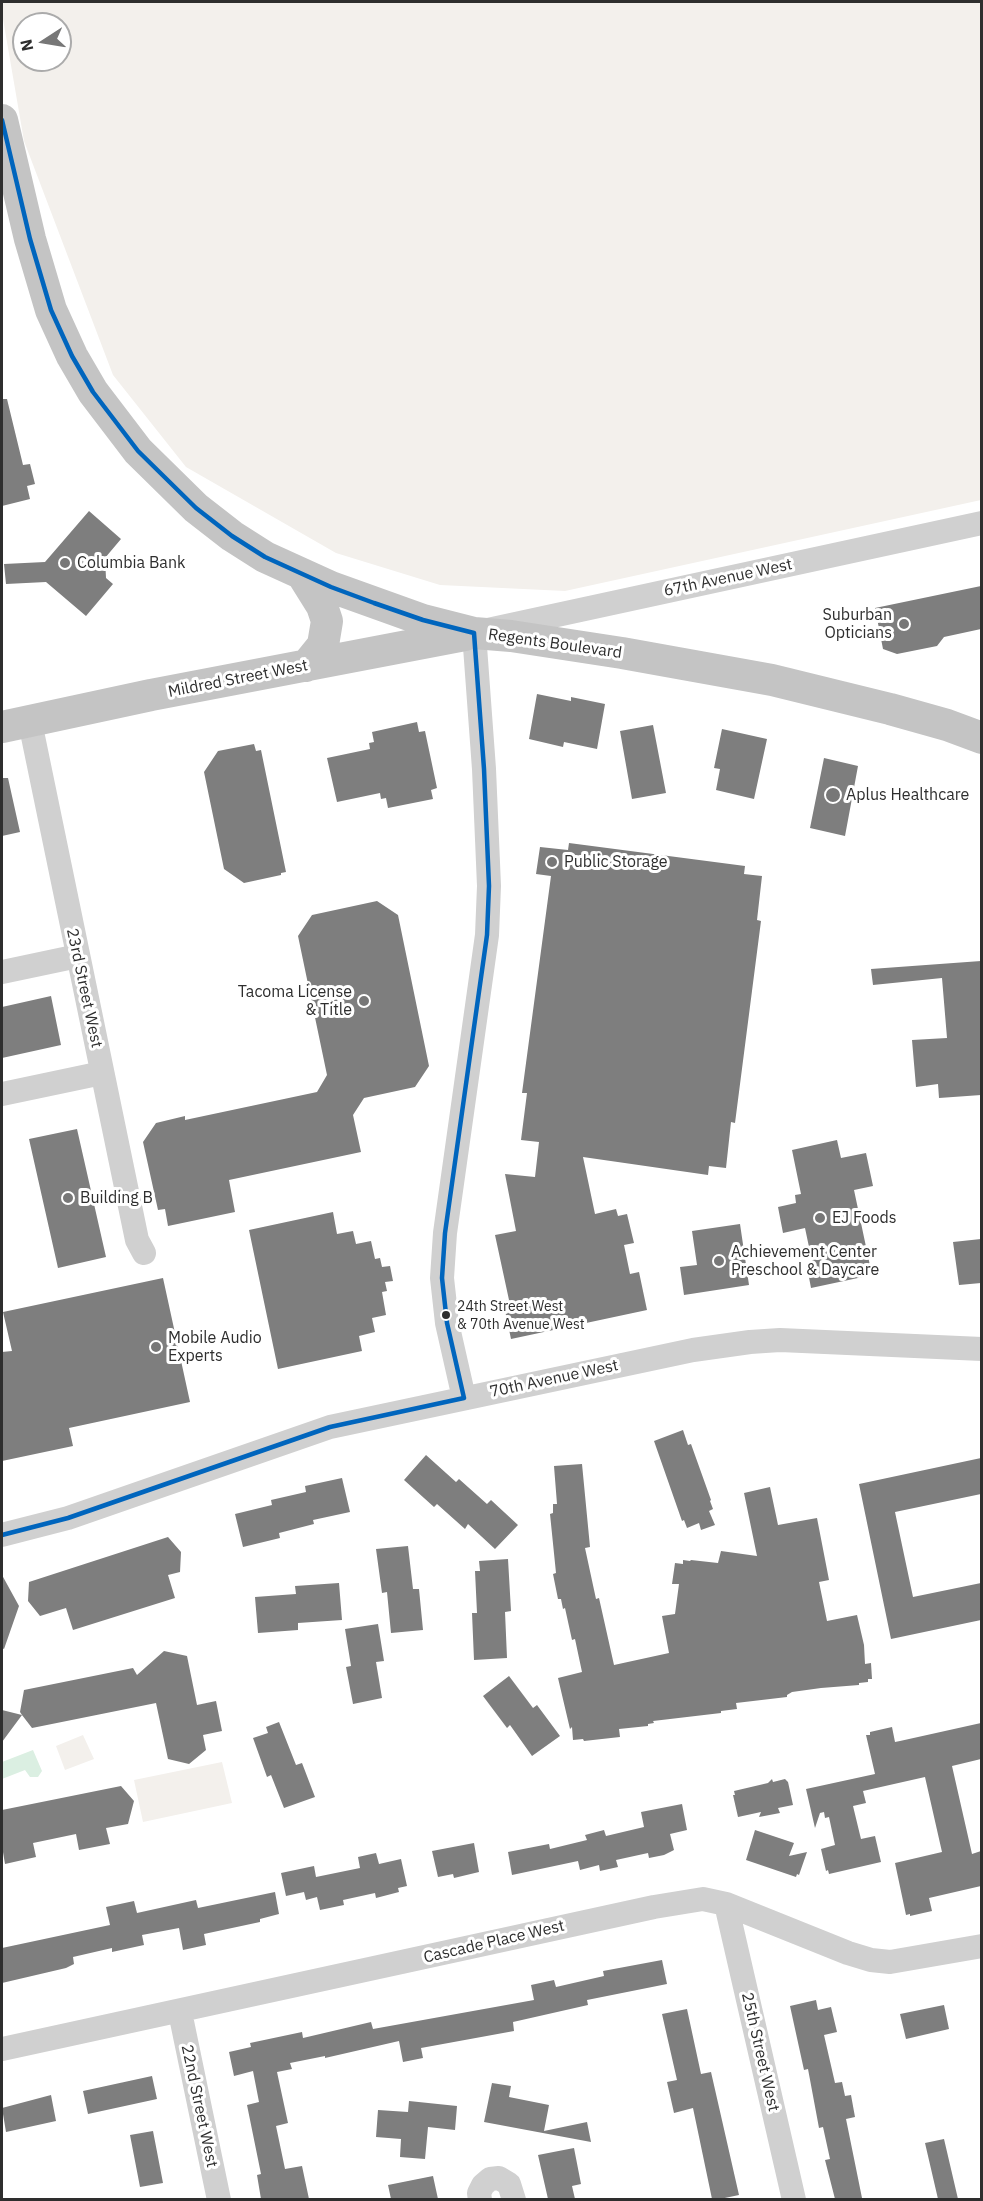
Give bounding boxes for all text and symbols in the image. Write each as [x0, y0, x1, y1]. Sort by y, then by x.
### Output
north arrow [12, 12, 72, 72]
text: N [15, 38, 37, 53]
place label: Columbia Bank [77, 553, 185, 573]
street label: 67th Avenue West [662, 555, 794, 601]
marker: Columbia Bank [58, 556, 72, 570]
place label: Suburban Opticians [822, 605, 892, 643]
marker: Suburban Opticians [897, 617, 911, 631]
street label: Regents Boulevard [487, 625, 623, 663]
street label: Mildred Street West [166, 656, 310, 702]
place label: Aplus Healthcare [846, 785, 969, 805]
marker: Aplus Healthcare [824, 786, 842, 804]
place label: Public Storage [564, 852, 668, 872]
marker: Public Storage [545, 855, 559, 869]
street label: 23rd Street West [62, 926, 106, 1050]
place label: Tacoma License & Title [238, 982, 352, 1020]
marker: Tacoma License & Title [357, 994, 371, 1008]
place label: Building B [80, 1188, 153, 1208]
marker: Building B [61, 1191, 75, 1205]
place label: EJ Foods [832, 1208, 897, 1228]
marker: EJ Foods [813, 1211, 827, 1225]
place label: Achievement Center Preschool & Daycare [731, 1242, 879, 1280]
marker: Achievement Center Preschool & Daycare [712, 1254, 726, 1268]
place label: 24th Street West & 70th Avenue West [457, 1299, 585, 1332]
marker: 24th Street West & 70th Avenue West [440, 1309, 452, 1321]
place label: Mobile Audio Experts [168, 1328, 262, 1366]
marker: Mobile Audio Experts [149, 1340, 163, 1354]
street label: 70th Avenue West [488, 1356, 620, 1402]
street label: Cascade Place West [422, 1916, 566, 1968]
street label: 25th Street West [737, 1991, 783, 2113]
street label: 22nd Street West [177, 2043, 221, 2169]

